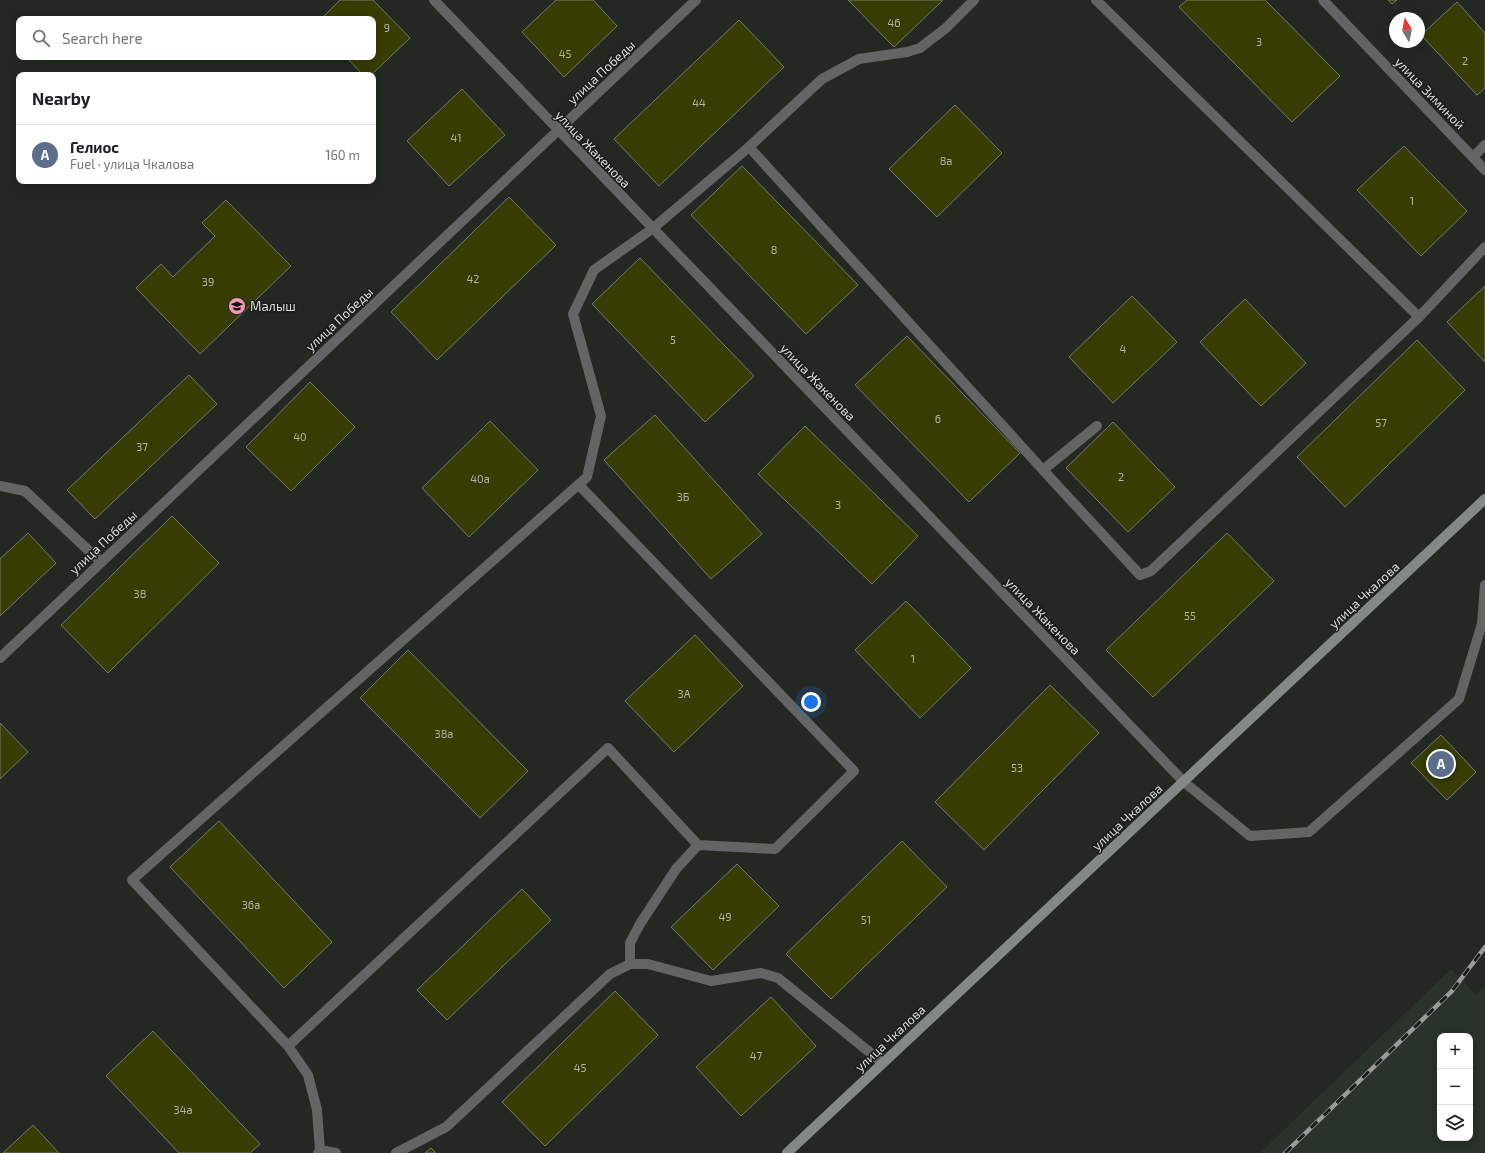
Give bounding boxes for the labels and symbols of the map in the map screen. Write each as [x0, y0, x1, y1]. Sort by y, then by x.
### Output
north arrow [1389, 12, 1425, 48]
house number: 46 [887, 16, 901, 29]
house number: 9 [384, 21, 390, 34]
house number: 3 [1256, 35, 1262, 48]
street label: улица Победы [564, 37, 638, 107]
house number: 45 [559, 47, 571, 60]
street label: улица Зиминой [1392, 54, 1468, 132]
house number: 2 [1462, 54, 1468, 67]
house number: 44 [692, 96, 706, 109]
street label: улица Жакенова [552, 107, 634, 191]
house number: 41 [450, 131, 462, 144]
house number: 8а [940, 154, 952, 167]
house number: 1 [1410, 194, 1414, 207]
house number: 8 [771, 243, 777, 256]
house number: 42 [467, 272, 479, 285]
house number: 39 [202, 275, 214, 288]
street label: улица Победы [302, 284, 376, 354]
school or university icon: Малыш [227, 296, 247, 316]
place label: Малыш [250, 298, 296, 314]
house number: 5 [670, 333, 676, 346]
street label: улица Жакенова [777, 340, 859, 424]
house number: 4 [1120, 342, 1127, 355]
house number: 6 [935, 412, 941, 425]
house number: 57 [1375, 416, 1387, 429]
house number: 40 [293, 430, 307, 443]
house number: 37 [136, 440, 148, 453]
house number: 2 [1118, 470, 1124, 483]
house number: 40а [470, 472, 490, 485]
house number: 3Б [677, 490, 690, 503]
house number: 3 [835, 498, 841, 511]
street label: улица Победы [66, 507, 140, 577]
street label: улица Чкалова [1325, 558, 1403, 632]
street label: улица Жакенова [1002, 574, 1084, 658]
house number: 38 [134, 587, 146, 600]
house number: 55 [1184, 609, 1196, 622]
house number: 1 [911, 652, 915, 665]
house number: 3А [678, 687, 691, 700]
your location [801, 692, 821, 712]
house number: 38а [435, 727, 453, 740]
pin: A [1428, 749, 1454, 779]
house number: 53 [1011, 761, 1023, 774]
street label: улица Чкалова [1088, 780, 1166, 854]
house number: 36а [242, 898, 260, 911]
house number: 49 [718, 910, 732, 923]
house number: 51 [861, 913, 871, 926]
street label: улица Чкалова [851, 1001, 929, 1075]
house number: 47 [750, 1049, 763, 1062]
house number: 45 [574, 1061, 586, 1074]
house number: 34а [174, 1103, 192, 1116]

